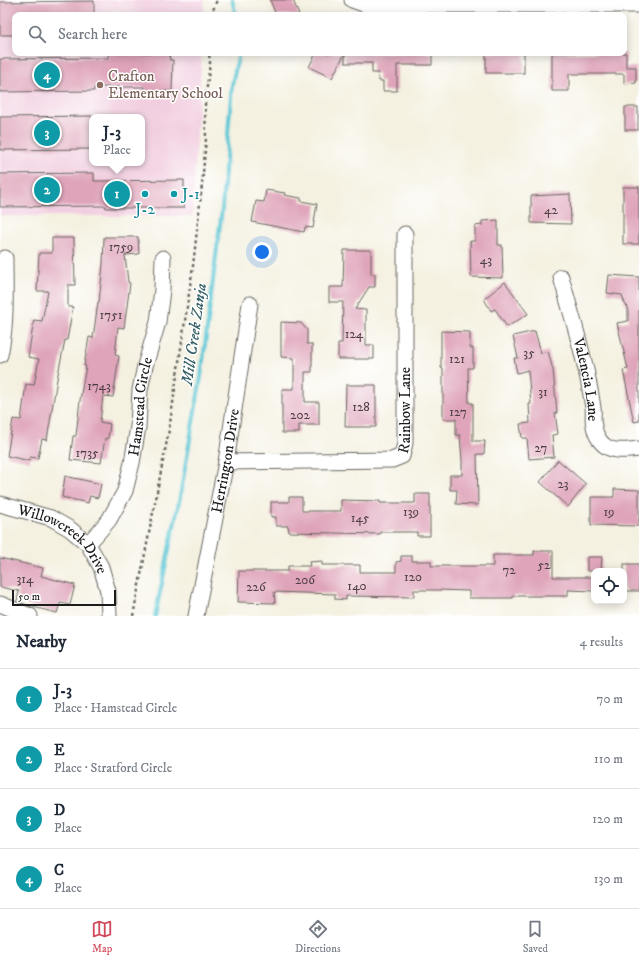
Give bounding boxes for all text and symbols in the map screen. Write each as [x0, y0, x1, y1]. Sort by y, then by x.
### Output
search box [12, 12, 627, 56]
icon: search [26, 23, 48, 45]
text: Search here [58, 25, 127, 44]
pin: 4 [34, 60, 60, 90]
place label: Crafton Elementary School [108, 67, 223, 103]
marker: Crafton Elementary School [95, 80, 105, 90]
popup [89, 114, 145, 166]
pin: 3 [34, 118, 60, 148]
text: J-3 [103, 123, 121, 142]
text: Place [103, 142, 131, 158]
pin: 2 [34, 175, 60, 205]
pin: 1 [104, 179, 130, 209]
place label: J-1 [180, 185, 200, 204]
marker: J-2 [140, 189, 150, 199]
marker: J-1 [169, 189, 179, 199]
place label: J-2 [133, 200, 155, 219]
house number: 42 [544, 202, 559, 218]
house number: 1759 [109, 239, 133, 255]
your location [252, 242, 272, 262]
house number: 43 [480, 252, 492, 268]
water label: Mill Creek Zanja [177, 282, 211, 388]
house number: 1751 [100, 307, 123, 323]
house number: 124 [345, 326, 364, 342]
street label: Valencia Lane [568, 335, 602, 422]
house number: 35 [523, 345, 535, 361]
house number: 121 [449, 351, 465, 367]
street label: Hamstead Circle [124, 355, 157, 458]
street label: Rainbow Lane [394, 367, 415, 455]
house number: 1743 [87, 378, 111, 394]
house number: 31 [538, 384, 548, 400]
house number: 128 [352, 399, 370, 415]
house number: 127 [449, 404, 467, 420]
street label: Herrington Drive [207, 407, 244, 515]
house number: 202 [290, 407, 310, 423]
house number: 27 [535, 440, 548, 456]
house number: 1735 [76, 445, 99, 461]
house number: 23 [557, 476, 569, 492]
street label: Willowcreek Drive [15, 500, 111, 576]
house number: 139 [403, 504, 419, 520]
house number: 19 [603, 504, 615, 520]
house number: 145 [351, 510, 370, 526]
house number: 52 [538, 557, 551, 573]
house number: 72 [502, 562, 516, 578]
map controls [591, 568, 627, 604]
button: locate [591, 568, 627, 604]
house number: 120 [404, 569, 422, 585]
house number: 314 [16, 571, 34, 587]
house number: 206 [295, 572, 316, 588]
house number: 140 [347, 578, 367, 594]
house number: 226 [246, 579, 267, 595]
scale bar [12, 588, 116, 607]
text: 50 m [18, 590, 40, 604]
text: Nearby [16, 631, 66, 653]
text: 4 results [580, 634, 623, 650]
text: J-3 [54, 681, 72, 700]
text: 1 [27, 691, 31, 707]
text: 70 m [597, 691, 623, 707]
text: Place · Hamstead Circle [54, 700, 177, 716]
text: E [54, 741, 65, 760]
text: 2 [26, 751, 32, 767]
text: 110 m [594, 751, 623, 767]
text: Place · Stratford Circle [54, 760, 172, 776]
text: D [54, 801, 65, 820]
text: 3 [27, 811, 31, 827]
text: 120 m [592, 811, 623, 827]
text: Place [54, 820, 82, 836]
text: C [54, 861, 64, 880]
text: 4 [25, 871, 33, 887]
text: 130 m [594, 871, 623, 887]
text: Place [54, 880, 82, 896]
tab: Map [91, 918, 113, 956]
tab: Directions [295, 918, 341, 956]
tab: Saved [523, 918, 548, 956]

